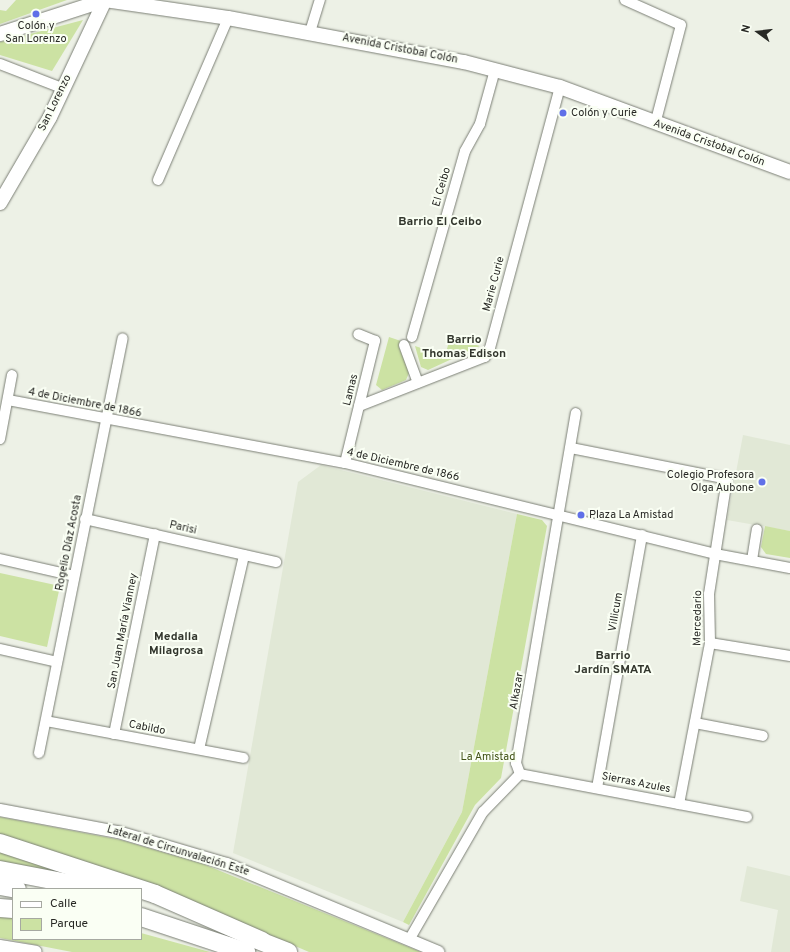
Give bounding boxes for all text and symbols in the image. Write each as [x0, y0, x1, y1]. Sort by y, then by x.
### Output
marker: Colón y San Lorenzo [31, 9, 41, 19]
north arrow [738, 12, 778, 52]
place label: Colón y San Lorenzo [5, 20, 67, 46]
text: N [739, 23, 754, 35]
street label: Avenida Cristobal Colón [341, 31, 459, 67]
street label: San Lorenzo [36, 73, 74, 133]
place label: Colón y Curie [571, 106, 637, 120]
marker: Colón y Curie [558, 108, 568, 118]
street label: Avenida Cristobal Colón [652, 117, 766, 169]
street label: El Ceibo [430, 166, 454, 208]
district label: Barrio El Ceibo [398, 216, 482, 230]
street label: Marie Curie [480, 255, 508, 313]
district label: Barrio Thomas Edison [422, 334, 506, 362]
street label: Lamas [341, 373, 361, 407]
street label: 4 de Diciembre de 1866 [27, 386, 143, 420]
street label: 4 de Diciembre de 1866 [345, 446, 461, 484]
place label: Colegio Profesora Olga Aubone [667, 469, 754, 495]
marker: Colegio Profesora Olga Aubone [757, 477, 767, 487]
street label: Rogelio Díaz Acosta [53, 494, 85, 592]
place label: Plaza La Amistad [589, 508, 674, 522]
marker: Plaza La Amistad [576, 510, 586, 520]
street label: Parisi [168, 518, 198, 538]
street label: San Juan María Vianney [105, 572, 141, 690]
street label: Mercedario [691, 590, 705, 646]
street label: Villicum [606, 591, 626, 633]
district label: Medalla Milagrosa [149, 631, 203, 659]
district label: Barrio Jardín SMATA [574, 650, 652, 678]
street label: Alkazar [507, 671, 527, 711]
street label: Cabildo [128, 718, 166, 738]
park label: La Amistad [460, 750, 516, 764]
street label: Sierras Azules [600, 770, 672, 796]
street label: Lateral de Circunvalación Este [105, 823, 251, 879]
legend [12, 888, 142, 940]
text: Calle [50, 896, 77, 912]
text: Parque [50, 916, 88, 932]

